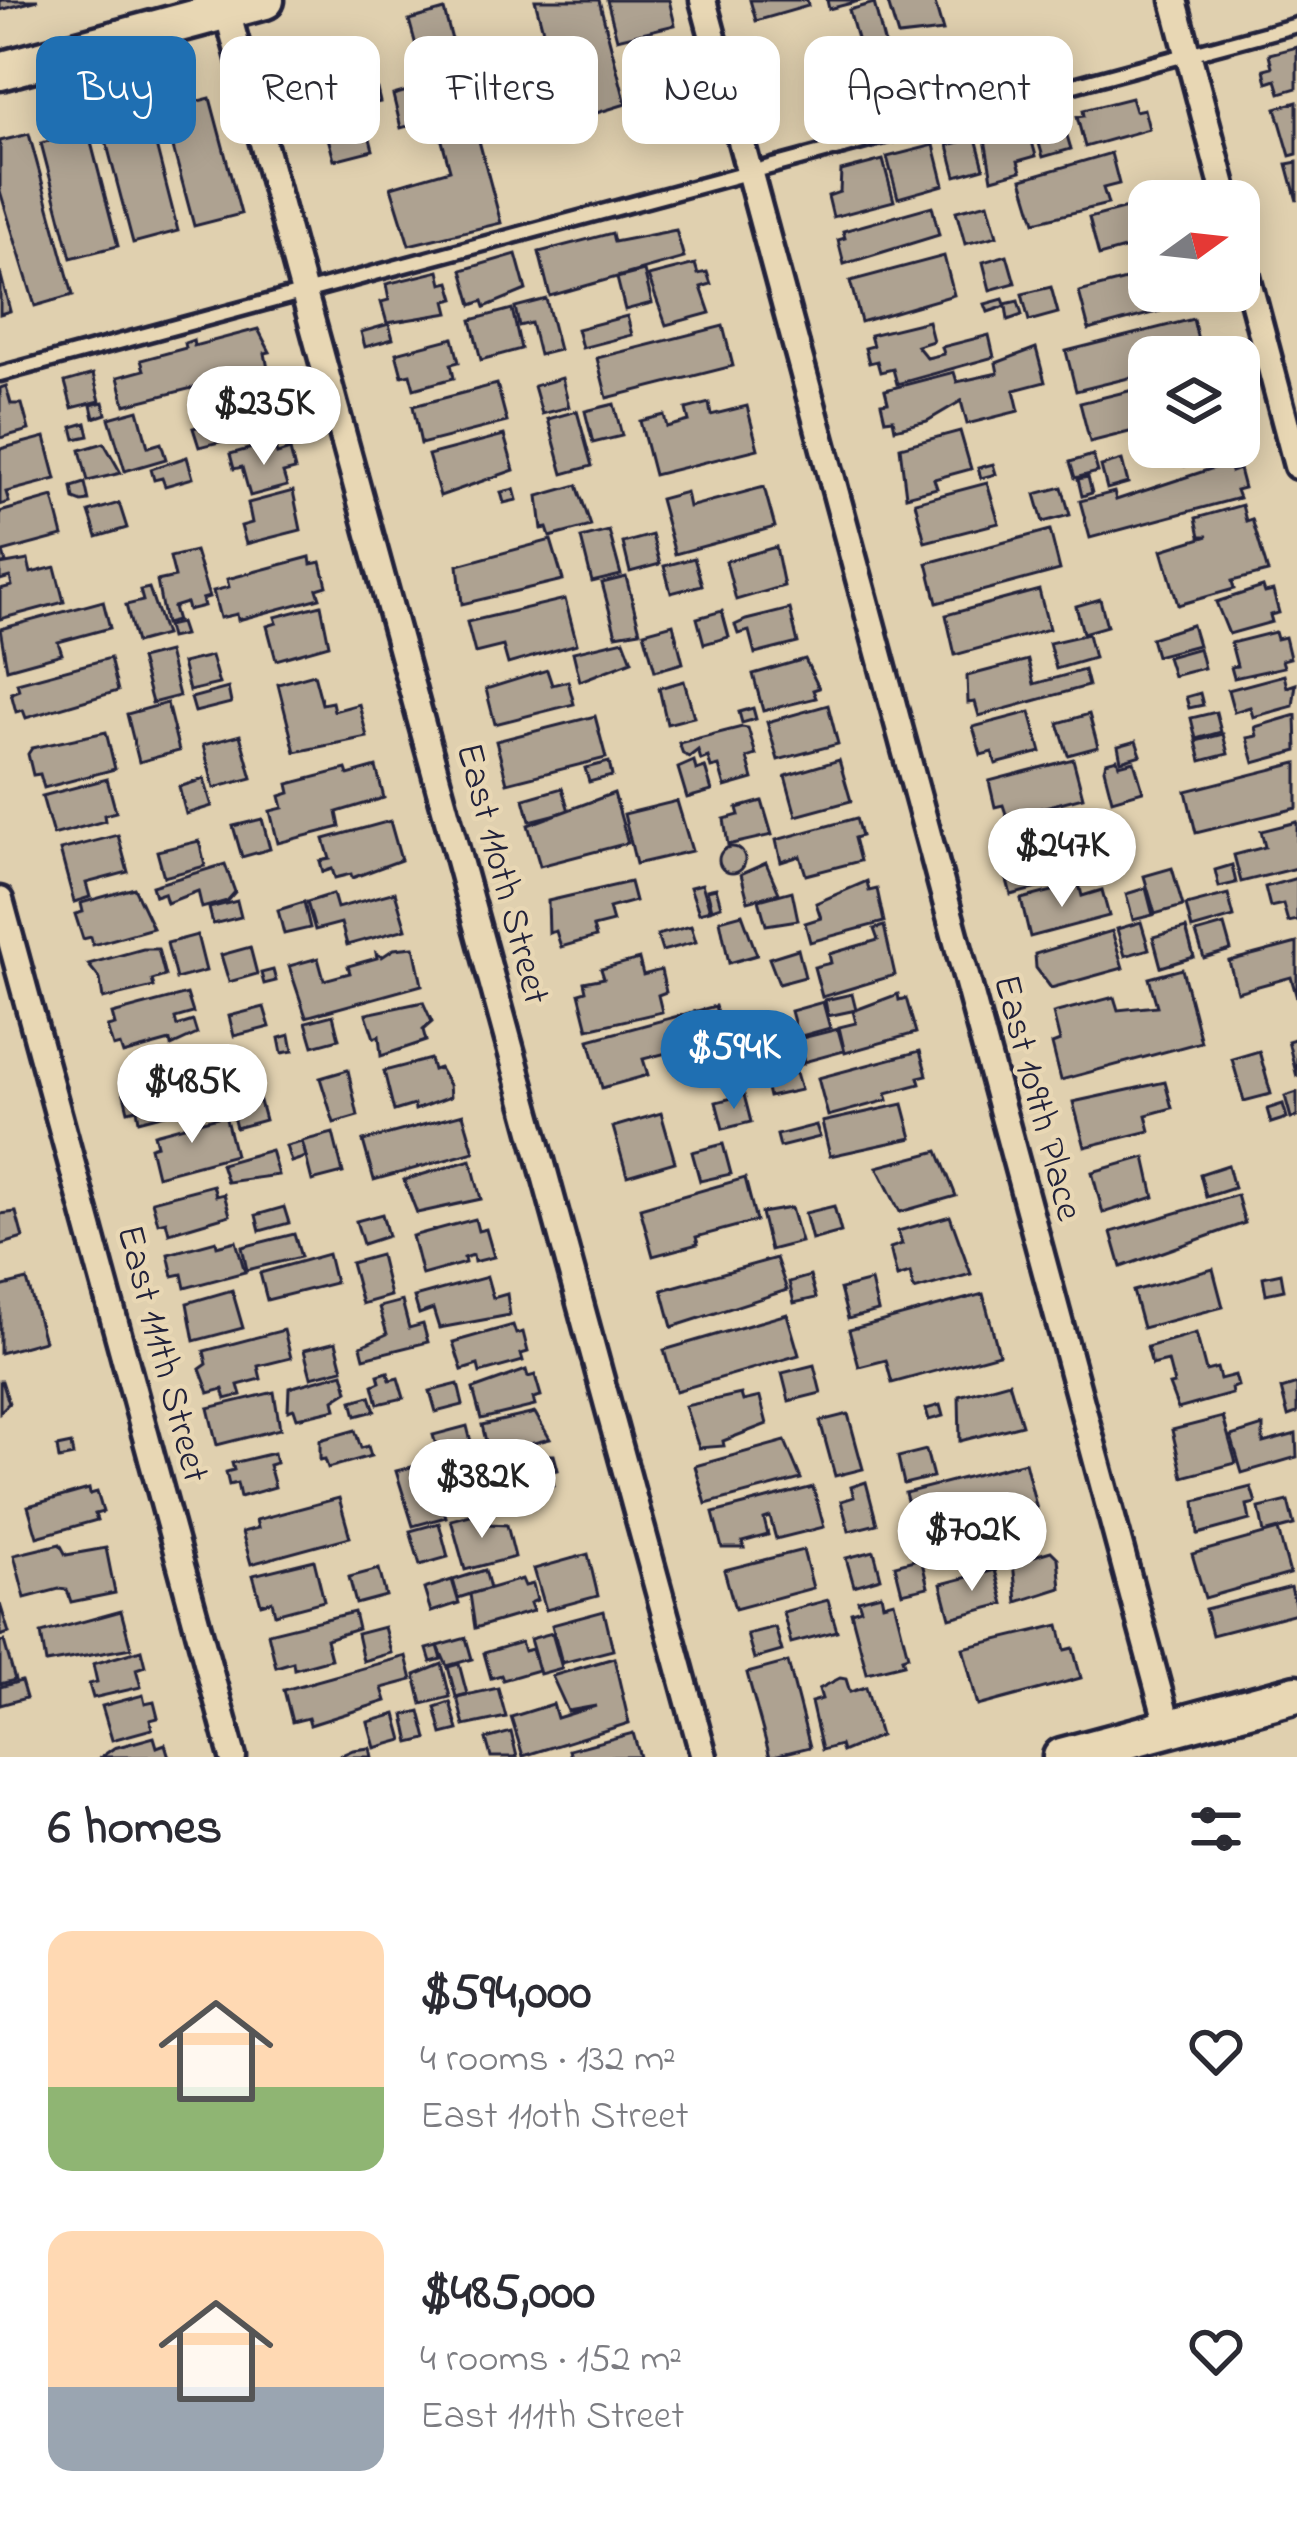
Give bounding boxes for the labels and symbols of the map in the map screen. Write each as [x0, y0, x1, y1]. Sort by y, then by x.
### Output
north arrow [1128, 180, 1260, 312]
pin: $235K [180, 366, 348, 468]
street label: East 110th Street [439, 737, 563, 1011]
pin: $247K [978, 808, 1146, 910]
street label: East 109th Place [976, 969, 1096, 1228]
pin: $594K [650, 1010, 818, 1112]
pin: $485K [108, 1044, 276, 1146]
street label: East 111th Street [99, 1219, 223, 1489]
pin: $382K [398, 1439, 566, 1541]
pin: $702K [888, 1492, 1056, 1594]

